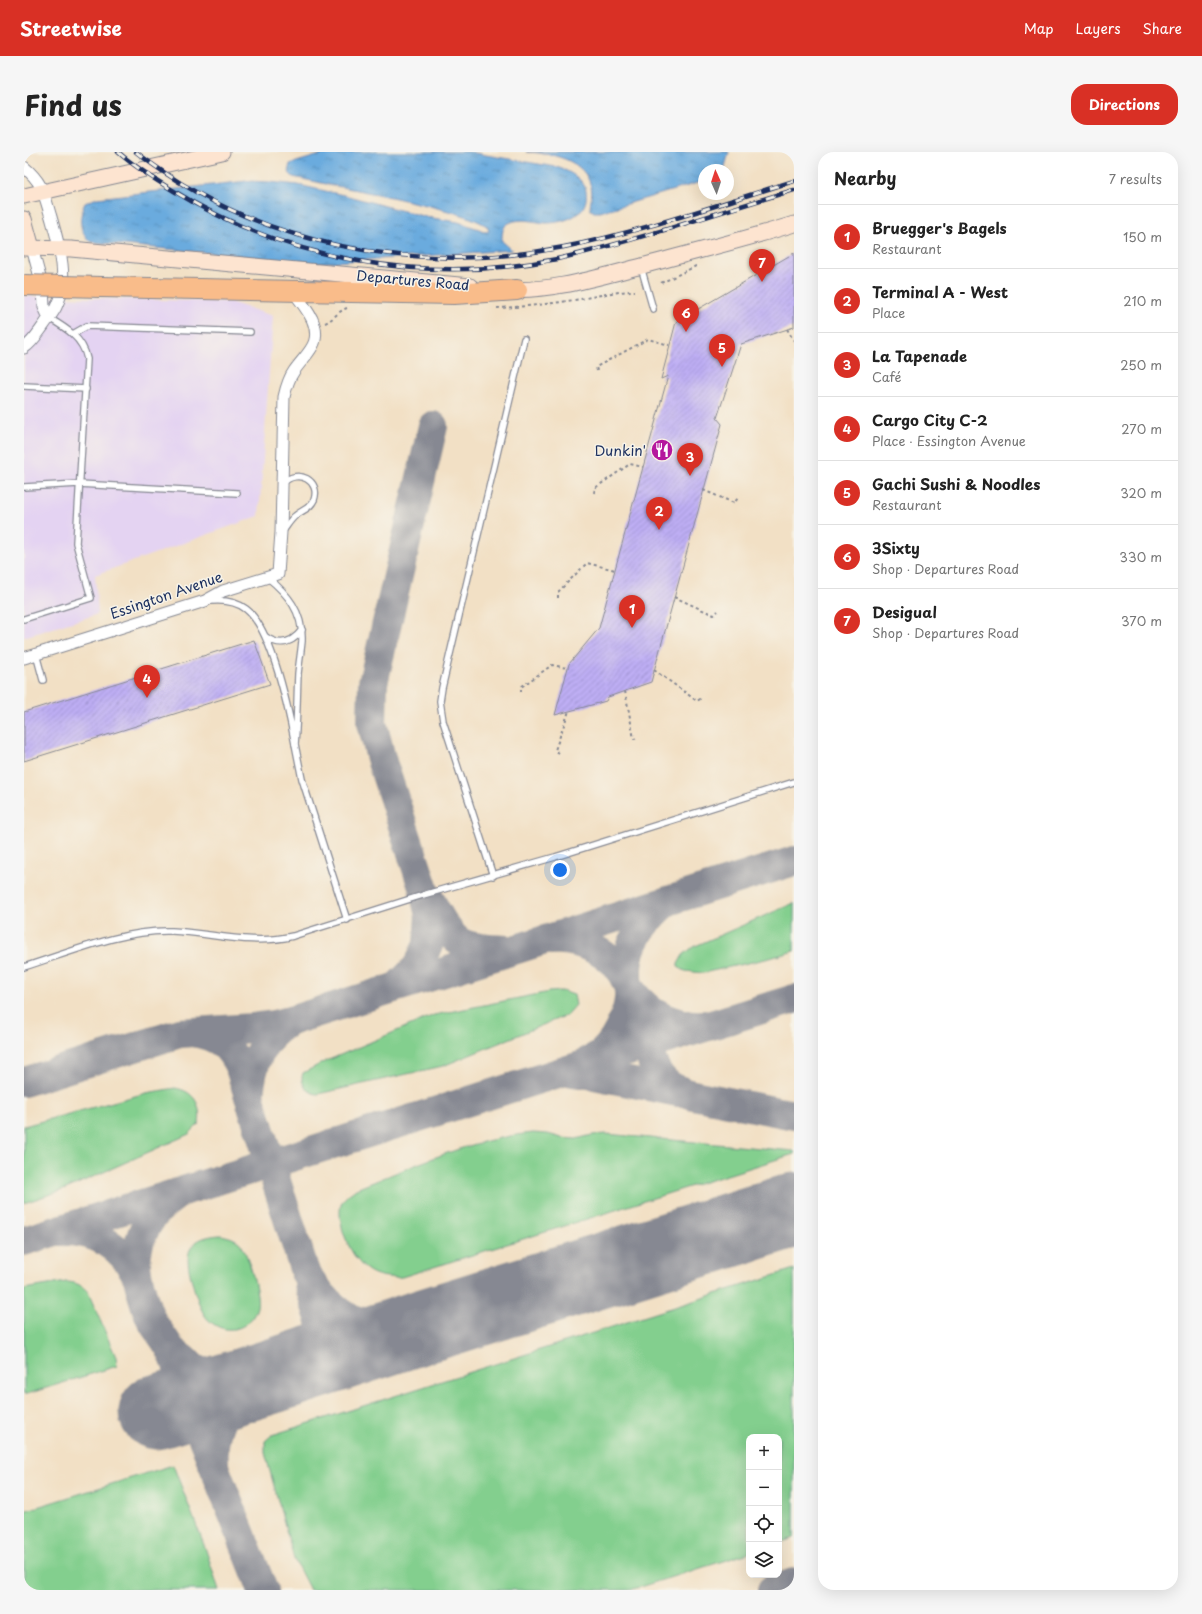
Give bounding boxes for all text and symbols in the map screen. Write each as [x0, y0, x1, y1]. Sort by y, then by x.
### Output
text: Streetwise [20, 14, 122, 42]
text: Map [1024, 18, 1054, 39]
text: Layers [1076, 18, 1121, 39]
text: Share [1143, 18, 1182, 39]
text: Find us [24, 83, 122, 126]
button: Directions [1071, 84, 1178, 125]
north arrow [698, 164, 734, 200]
text: Nearby [834, 165, 896, 191]
text: 7 results [1109, 169, 1162, 188]
text: Bruegger's Bagels [872, 216, 1007, 239]
text: 1 [844, 227, 850, 246]
text: 150 m [1123, 227, 1162, 246]
text: Restaurant [872, 239, 942, 258]
pin: 7 [749, 249, 775, 282]
street label: Departures Road [356, 265, 470, 295]
text: Terminal A - West [872, 280, 1008, 303]
text: 2 [842, 291, 852, 310]
text: 210 m [1123, 291, 1162, 310]
pin: 6 [673, 299, 699, 332]
text: Place [872, 303, 905, 322]
pin: 5 [709, 334, 735, 367]
text: La Tapenade [872, 344, 967, 367]
text: 3 [843, 355, 851, 374]
text: 250 m [1120, 355, 1162, 374]
text: Café [872, 367, 901, 386]
text: Cargo City C-2 [872, 408, 988, 431]
text: 4 [843, 419, 851, 438]
text: 270 m [1121, 419, 1162, 438]
text: Place · Essington Avenue [872, 431, 1026, 450]
restaurant icon: Dunkin' [649, 437, 675, 463]
place label: Dunkin' [594, 440, 646, 461]
pin: 3 [677, 443, 703, 476]
text: Gachi Sushi & Noodles [872, 472, 1040, 495]
text: 5 [843, 483, 851, 502]
text: 320 m [1120, 483, 1162, 502]
text: Restaurant [872, 495, 942, 514]
pin: 2 [646, 497, 672, 530]
text: 3Sixty [872, 536, 920, 559]
text: 6 [842, 547, 852, 566]
text: 330 m [1119, 547, 1162, 566]
text: Shop · Departures Road [872, 559, 1019, 578]
street label: Essington Avenue [107, 566, 225, 624]
pin: 1 [619, 595, 645, 628]
text: Desigual [872, 600, 937, 623]
text: 7 [843, 611, 851, 630]
text: 370 m [1121, 611, 1162, 630]
text: Shop · Departures Road [872, 623, 1019, 642]
pin: 4 [134, 665, 160, 698]
your location [550, 860, 570, 880]
map controls [746, 1434, 782, 1578]
button: + [746, 1434, 782, 1470]
button: − [746, 1470, 782, 1506]
button: locate [746, 1506, 782, 1542]
button: layers [746, 1542, 782, 1578]

